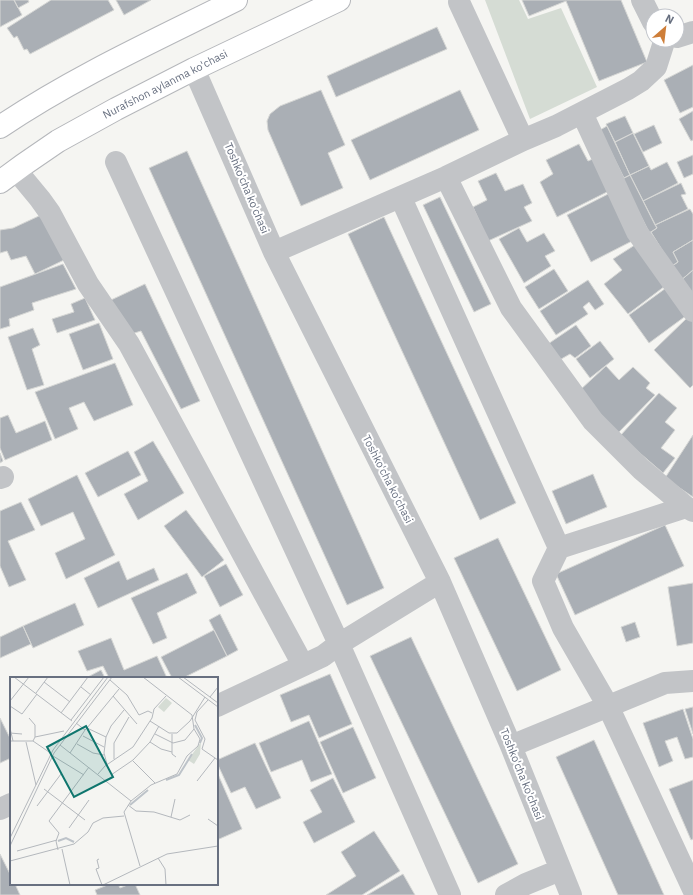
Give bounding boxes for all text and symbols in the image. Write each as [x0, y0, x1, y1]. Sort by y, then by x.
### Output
north arrow [645, 8, 685, 48]
text: N [663, 11, 677, 27]
street label: Nurafshon aylanma ko'chasi [100, 46, 230, 122]
street label: Toshko'cha ko'chasi [222, 140, 272, 236]
street label: Toshko'cha ko'chasi [360, 432, 416, 526]
inset map [10, 677, 218, 885]
street label: Toshko'cha ko'chasi [497, 726, 547, 822]

